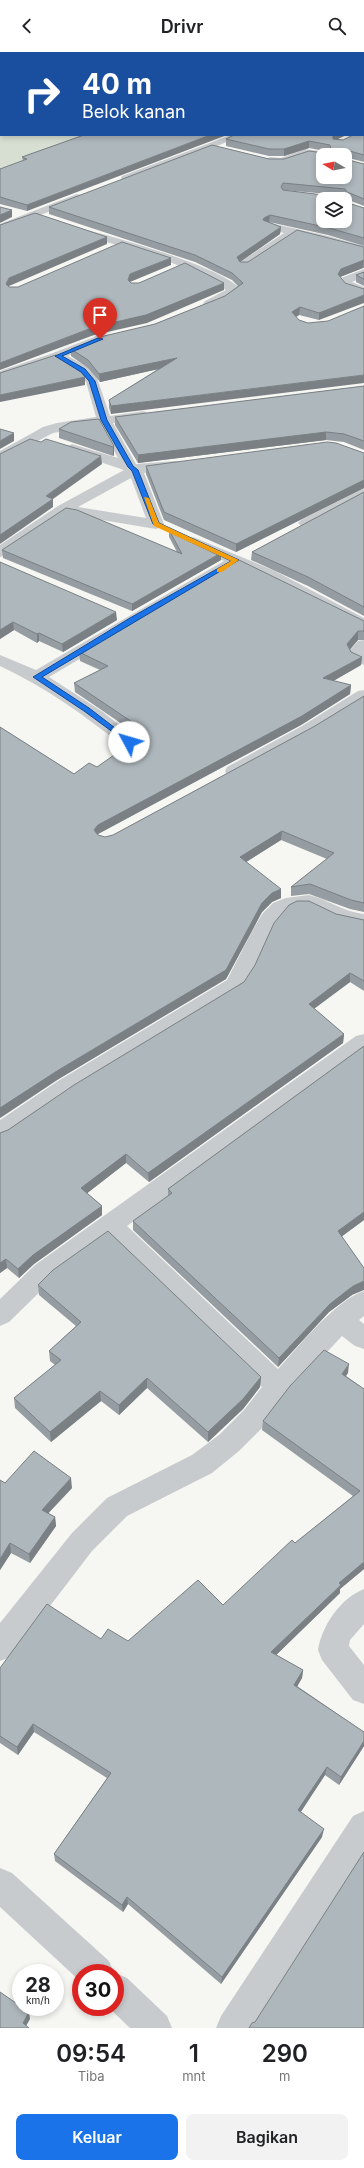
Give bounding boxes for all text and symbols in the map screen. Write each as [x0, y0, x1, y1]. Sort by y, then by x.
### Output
icon: back [16, 15, 38, 37]
icon: search [326, 15, 348, 37]
text: Drivr [161, 16, 203, 37]
text: 40 m [82, 67, 152, 101]
icon: right [16, 68, 68, 120]
text: Belok kanan [82, 101, 186, 122]
north arrow [316, 148, 352, 184]
map controls [316, 148, 352, 228]
button: layers [316, 192, 352, 228]
pin [83, 298, 117, 339]
icon: arrive [89, 304, 111, 326]
position arrow [108, 721, 150, 763]
speed limit sign: 30 [72, 1964, 124, 2016]
text: 28 [25, 1973, 51, 1997]
text: km/h [26, 1994, 50, 2006]
text: 09:54 [56, 2039, 126, 2068]
text: 1 [189, 2039, 199, 2068]
text: 290 [262, 2039, 308, 2068]
text: Tiba [78, 2068, 105, 2084]
text: mnt [182, 2068, 206, 2084]
text: m [279, 2068, 290, 2084]
button: Keluar [16, 2114, 178, 2160]
button: Bagikan [186, 2114, 348, 2160]

